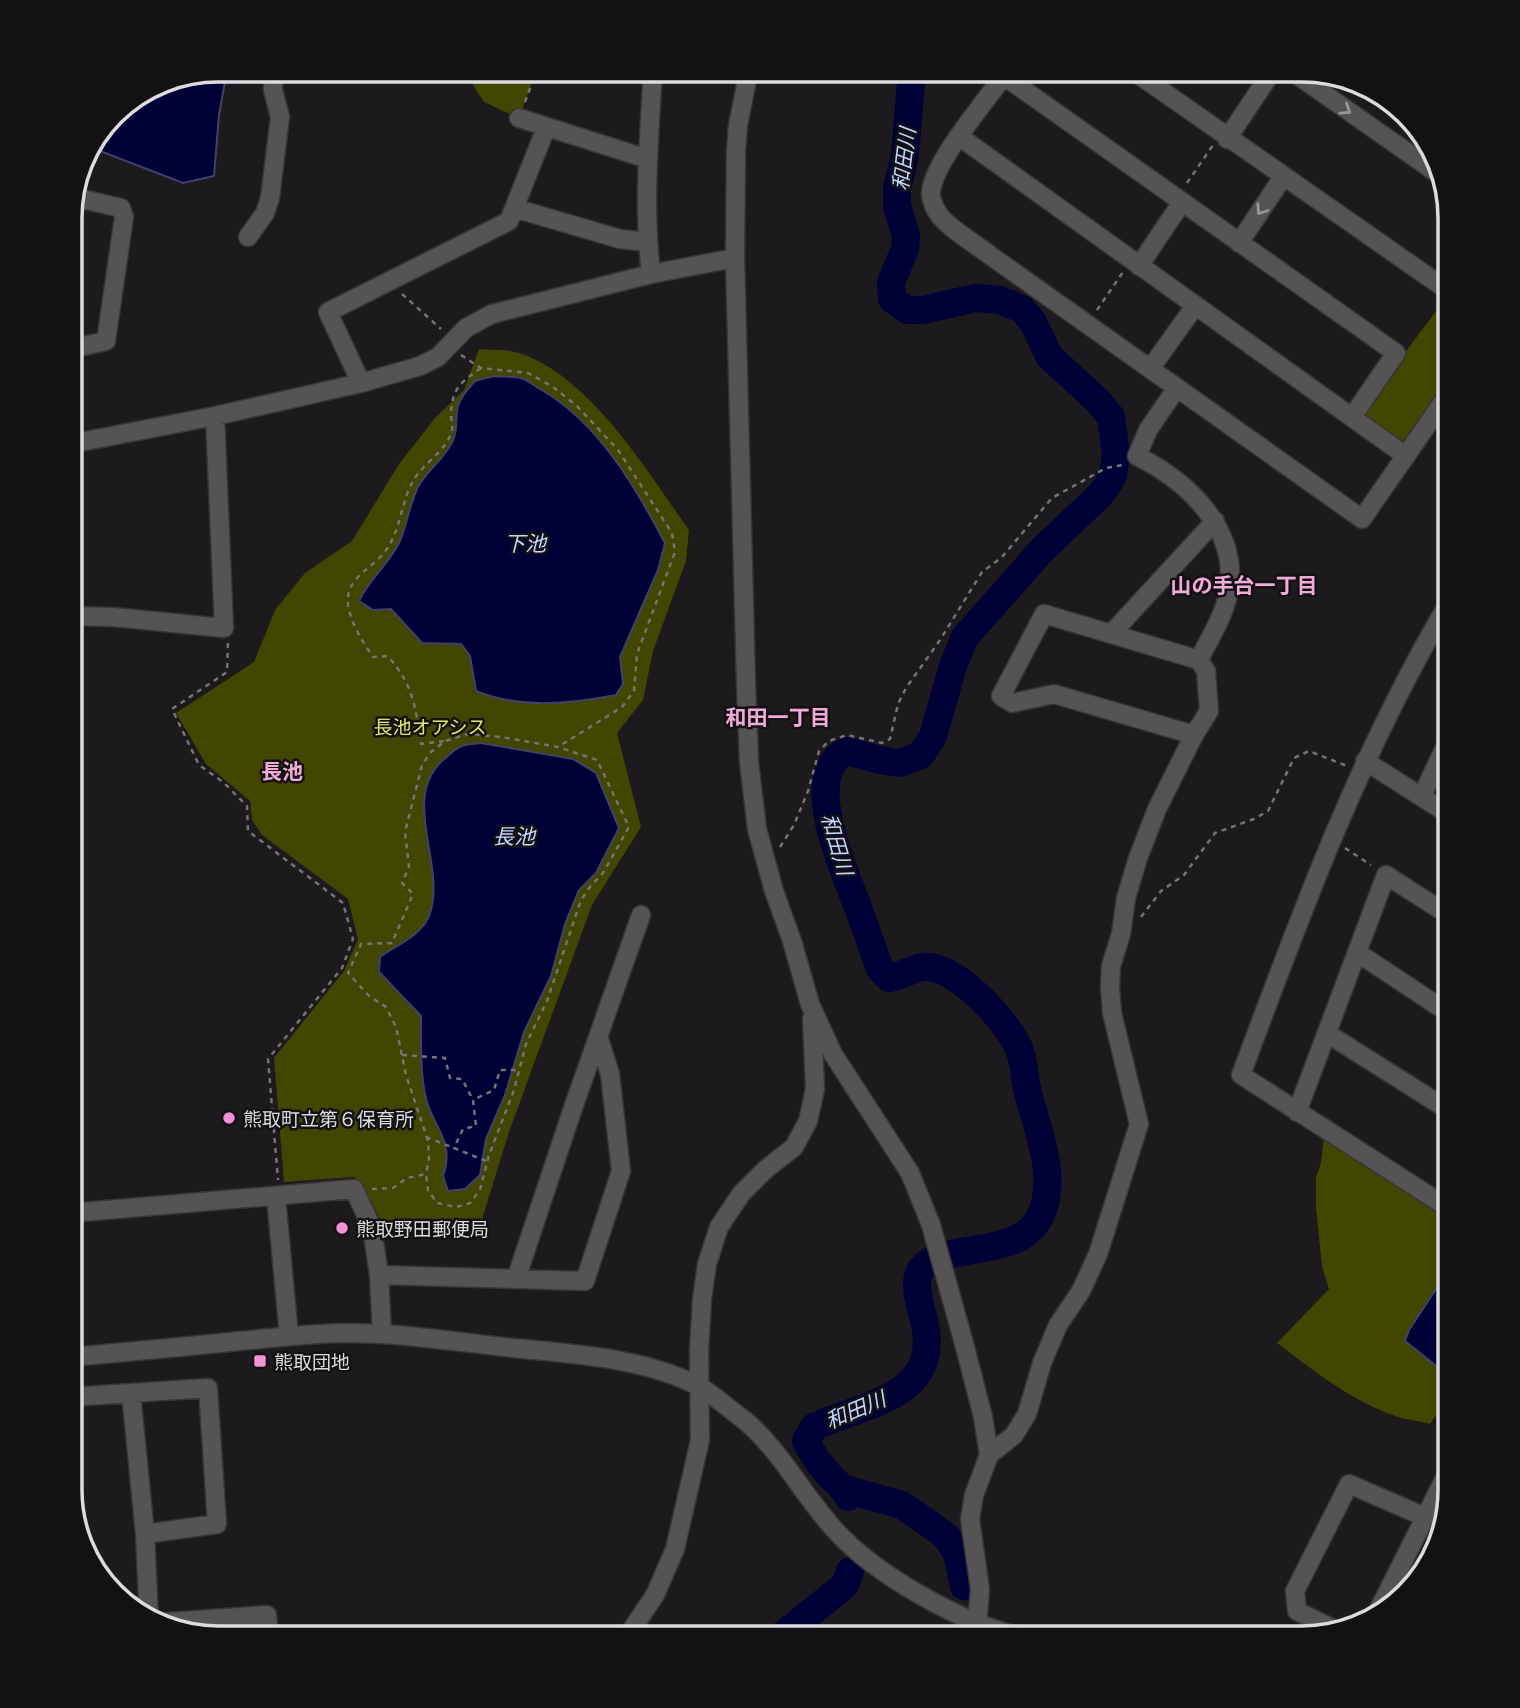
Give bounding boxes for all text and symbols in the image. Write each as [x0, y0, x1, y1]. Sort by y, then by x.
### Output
one-way arrow [1338, 102, 1351, 114]
water label: 和田川 [887, 124, 919, 192]
one-way arrow [1257, 202, 1269, 215]
water label: 下池 [504, 530, 548, 555]
district label: 山の手台一丁目 [1171, 572, 1318, 597]
district label: 和田一丁目 [726, 704, 831, 729]
park label: 長池オアシス [373, 715, 487, 738]
district label: 長池 [261, 758, 303, 783]
water label: 和田川 [817, 810, 859, 880]
water label: 長池 [493, 823, 537, 848]
place label: 熊取町立第６保育所 [243, 1107, 414, 1130]
marker: 熊取町立第６保育所 [221, 1110, 237, 1126]
place label: 熊取野田郵便局 [356, 1217, 489, 1240]
marker: 熊取野田郵便局 [334, 1220, 350, 1236]
place label: 熊取団地 [274, 1350, 350, 1373]
marker: 熊取団地 [252, 1353, 268, 1369]
water label: 和田川 [821, 1384, 891, 1433]

